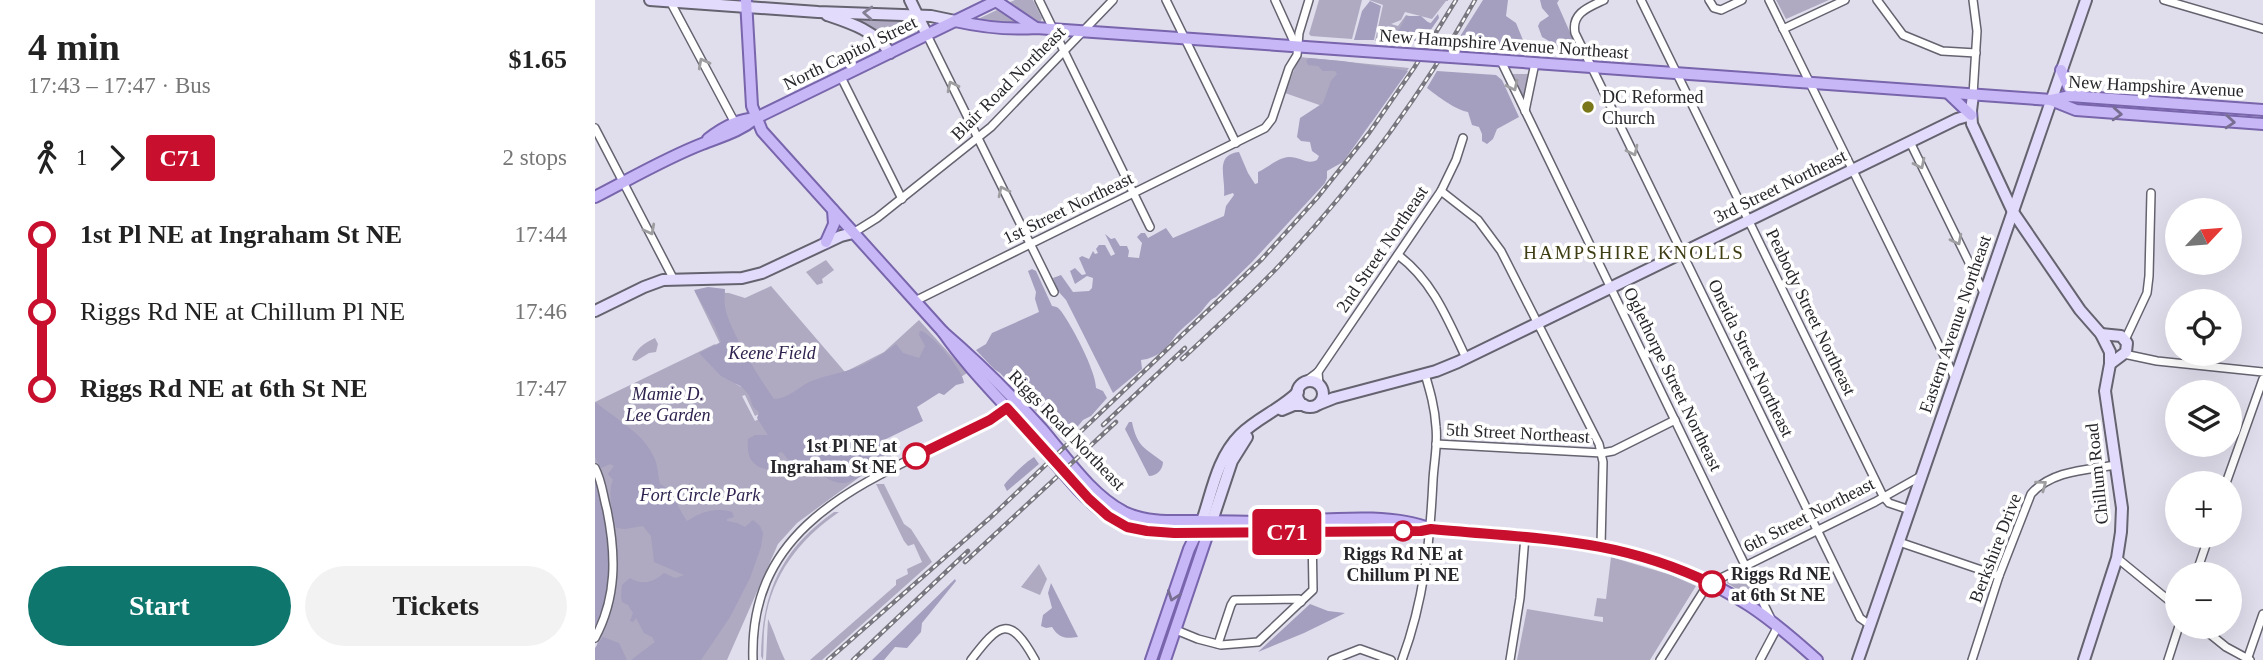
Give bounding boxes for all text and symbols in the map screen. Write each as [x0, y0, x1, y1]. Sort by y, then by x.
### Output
one-way arrow [862, 6, 873, 21]
street label: North Capitol Street [780, 12, 920, 94]
street label: Blair Road Northeast [947, 22, 1069, 144]
street label: New Hampshire Avenue Northeast [1379, 25, 1629, 63]
text: 4 min [28, 26, 120, 68]
text: $1.65 [509, 45, 567, 74]
one-way arrow [698, 58, 711, 70]
street label: New Hampshire Avenue [2068, 71, 2244, 101]
text: 17:43 – 17:47 · Bus [28, 73, 211, 98]
one-way arrow [1504, 79, 1518, 91]
one-way arrow [947, 81, 961, 93]
place label: DC Reformed Church [1602, 87, 1703, 128]
marker: DC Reformed Church [1580, 99, 1596, 115]
one-way arrow [2112, 106, 2123, 121]
one-way arrow [2225, 114, 2236, 129]
icon: walk [28, 139, 66, 177]
icon: forward [98, 139, 136, 177]
one-way arrow [1624, 144, 1638, 156]
text: 1 [76, 145, 88, 170]
text: C71 [160, 145, 201, 171]
text: 2 stops [502, 145, 567, 170]
street label: 3rd Street Northeast [1710, 145, 1850, 227]
one-way arrow [1912, 157, 1926, 169]
street label: 1st Street Northeast [1000, 168, 1136, 248]
street label: 2nd Street Northeast [1332, 182, 1432, 316]
one-way arrow [998, 186, 1012, 198]
north arrow [2165, 198, 2242, 275]
map controls [2165, 198, 2242, 639]
text: 1st Pl NE at Ingraham St NE [80, 220, 402, 249]
text: 17:44 [515, 222, 567, 247]
one-way arrow [641, 223, 655, 235]
street label: Peabody Street Northeast [1762, 225, 1860, 399]
street label: Eastern Avenue Northeast [1915, 233, 1995, 415]
one-way arrow [1948, 233, 1962, 245]
district label: HAMPSHIRE KNOLLS [1523, 242, 1745, 263]
street label: Oneida Street Northeast [1704, 276, 1798, 440]
street label: Oglethorpe Street Northeast [1620, 284, 1726, 474]
button: locate [2165, 289, 2242, 366]
text: Riggs Rd NE at Chillum Pl NE [80, 297, 405, 326]
text: 17:46 [515, 299, 567, 324]
park label: Keene Field [727, 343, 817, 363]
street label: Riggs Road Northeast [1005, 366, 1129, 494]
text: Riggs Rd NE at 6th St NE [80, 374, 368, 403]
text: 17:47 [515, 376, 567, 401]
button: layers [2165, 380, 2242, 457]
park label: Mamie D. Lee Garden [625, 384, 710, 425]
street label: 5th Street Northeast [1446, 419, 1590, 447]
street label: Chillum Road [2082, 422, 2112, 526]
place label: 1st Pl NE at Ingraham St NE [770, 436, 897, 477]
marker: 1st Pl NE at Ingraham St NE [903, 443, 929, 469]
button: + [2165, 471, 2242, 548]
street label: 6th Street Northeast [1740, 473, 1878, 557]
one-way arrow [2035, 481, 2047, 494]
park label: Fort Circle Park [639, 485, 761, 505]
street label: Berkshire Drive [1965, 491, 2025, 605]
line badge: C71 [1247, 509, 1327, 555]
text: C71 [1266, 519, 1308, 545]
marker: Riggs Rd NE at Chillum Pl NE [1393, 521, 1413, 541]
place label: Riggs Rd NE at Chillum Pl NE [1343, 544, 1463, 585]
button: − [2165, 562, 2242, 639]
place label: Riggs Rd NE at 6th St NE [1731, 564, 1831, 605]
button: Start [28, 566, 291, 646]
button: Tickets [305, 566, 567, 646]
marker: Riggs Rd NE at 6th St NE [1699, 571, 1725, 597]
one-way arrow [1167, 589, 1181, 601]

